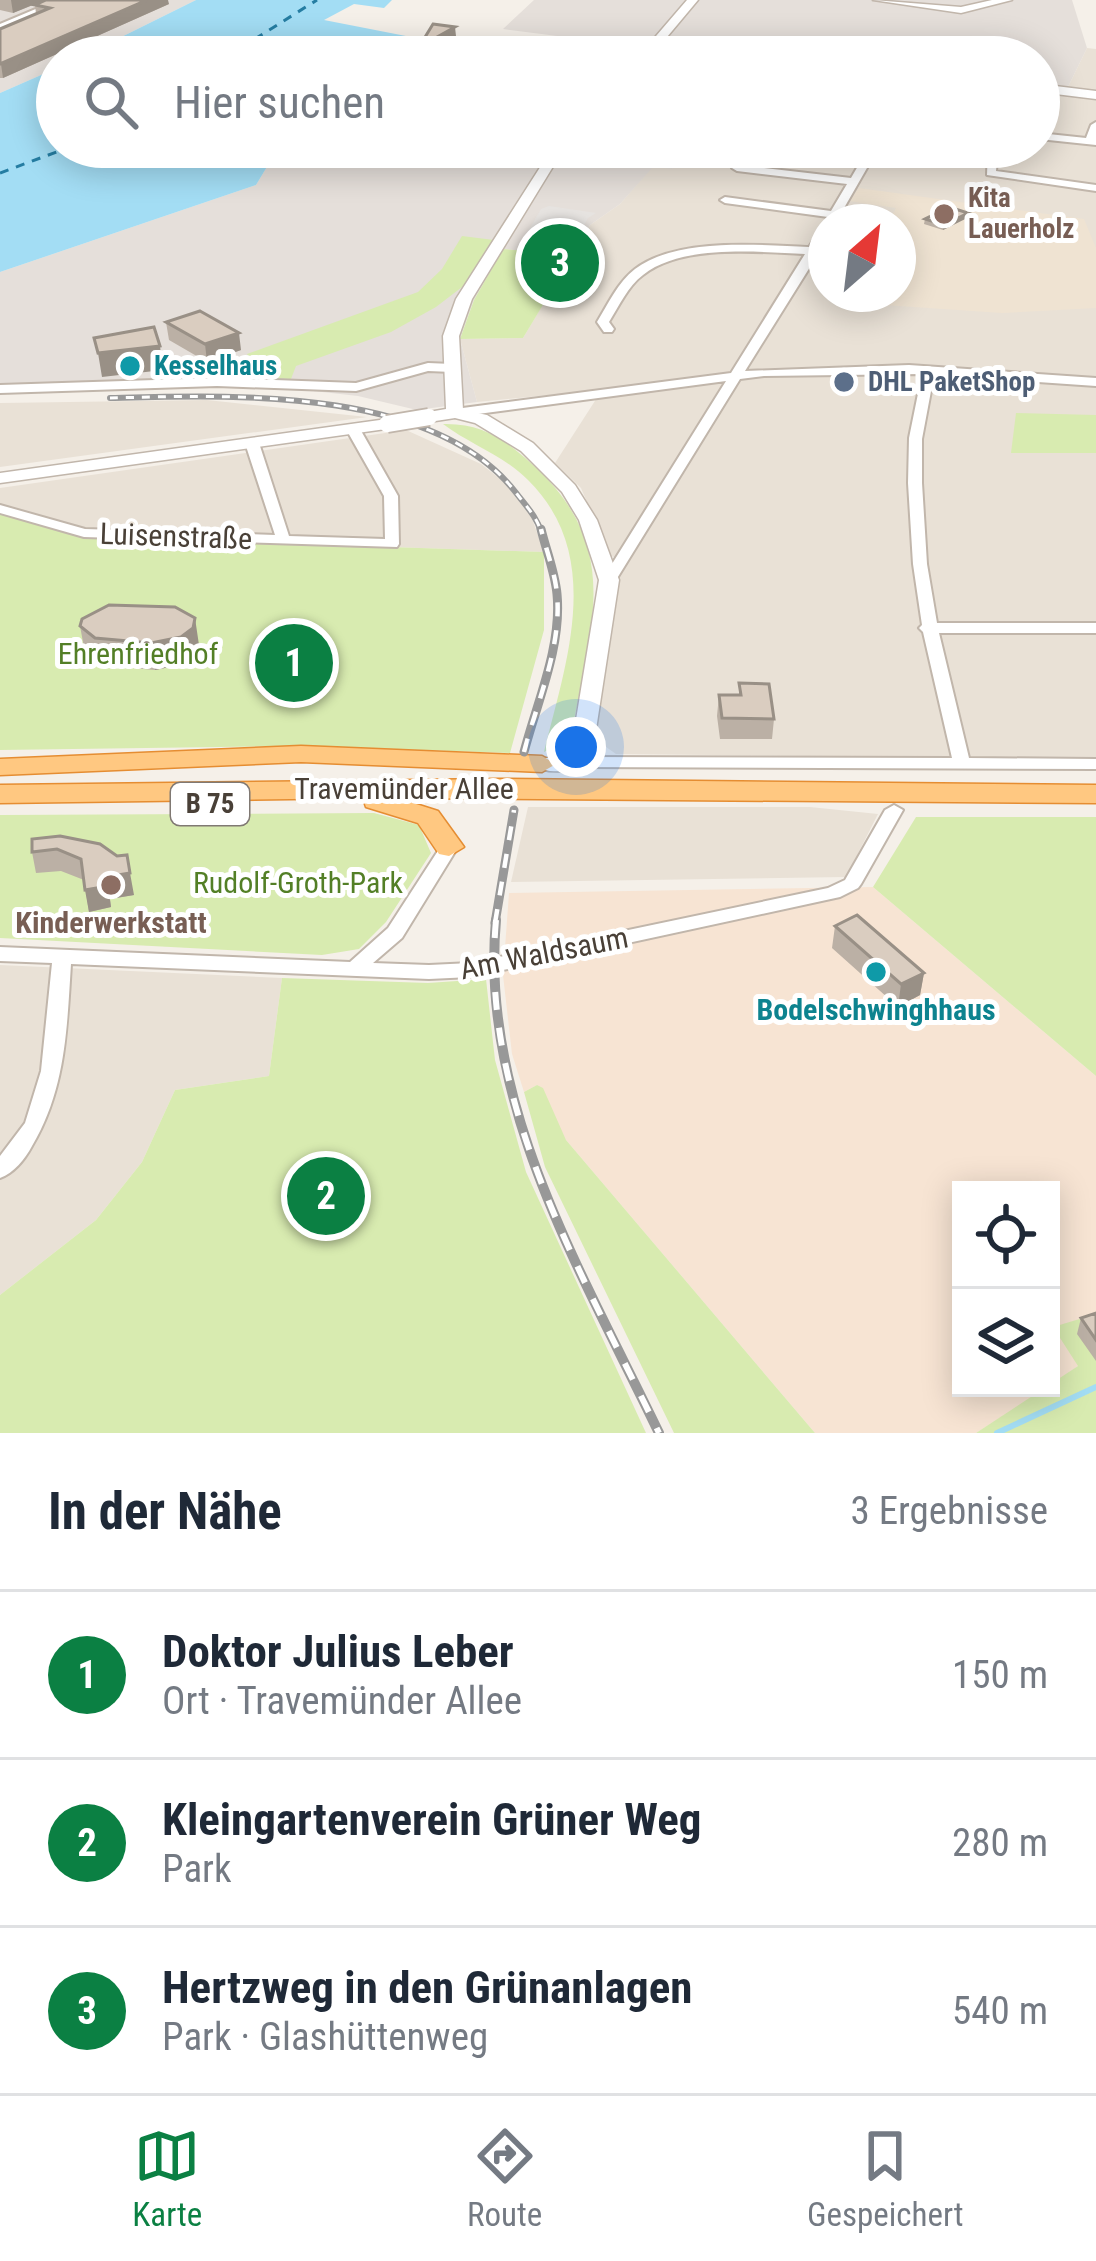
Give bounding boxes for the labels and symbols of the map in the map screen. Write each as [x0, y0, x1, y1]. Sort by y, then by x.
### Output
place label: Kita Lauerholz [968, 182, 1075, 245]
marker: Kita Lauerholz [931, 201, 957, 227]
north arrow [808, 204, 916, 312]
pin: 3 [521, 218, 599, 308]
place label: Kesselhaus [154, 350, 277, 382]
marker: Kesselhaus [117, 353, 143, 379]
place label: DHL PaketShop [868, 366, 1035, 398]
marker: DHL PaketShop [831, 369, 857, 395]
street label: Luisenstraße [99, 516, 253, 556]
pin: 1 [255, 618, 333, 708]
park label: Ehrenfriedhof [58, 636, 219, 671]
your location [546, 717, 606, 777]
street label: Travemünder Allee [294, 771, 514, 806]
road number: B 75 [171, 783, 249, 825]
park label: Rudolf-Groth-Park [193, 865, 404, 900]
marker: Kinderwerkstatt [98, 872, 124, 898]
place label: Kinderwerkstatt [15, 905, 207, 940]
street label: Am Waldsaum [457, 920, 631, 986]
marker: Bodelschwinghhaus [863, 959, 889, 985]
place label: Bodelschwinghhaus [756, 992, 996, 1027]
pin: 2 [287, 1151, 365, 1241]

